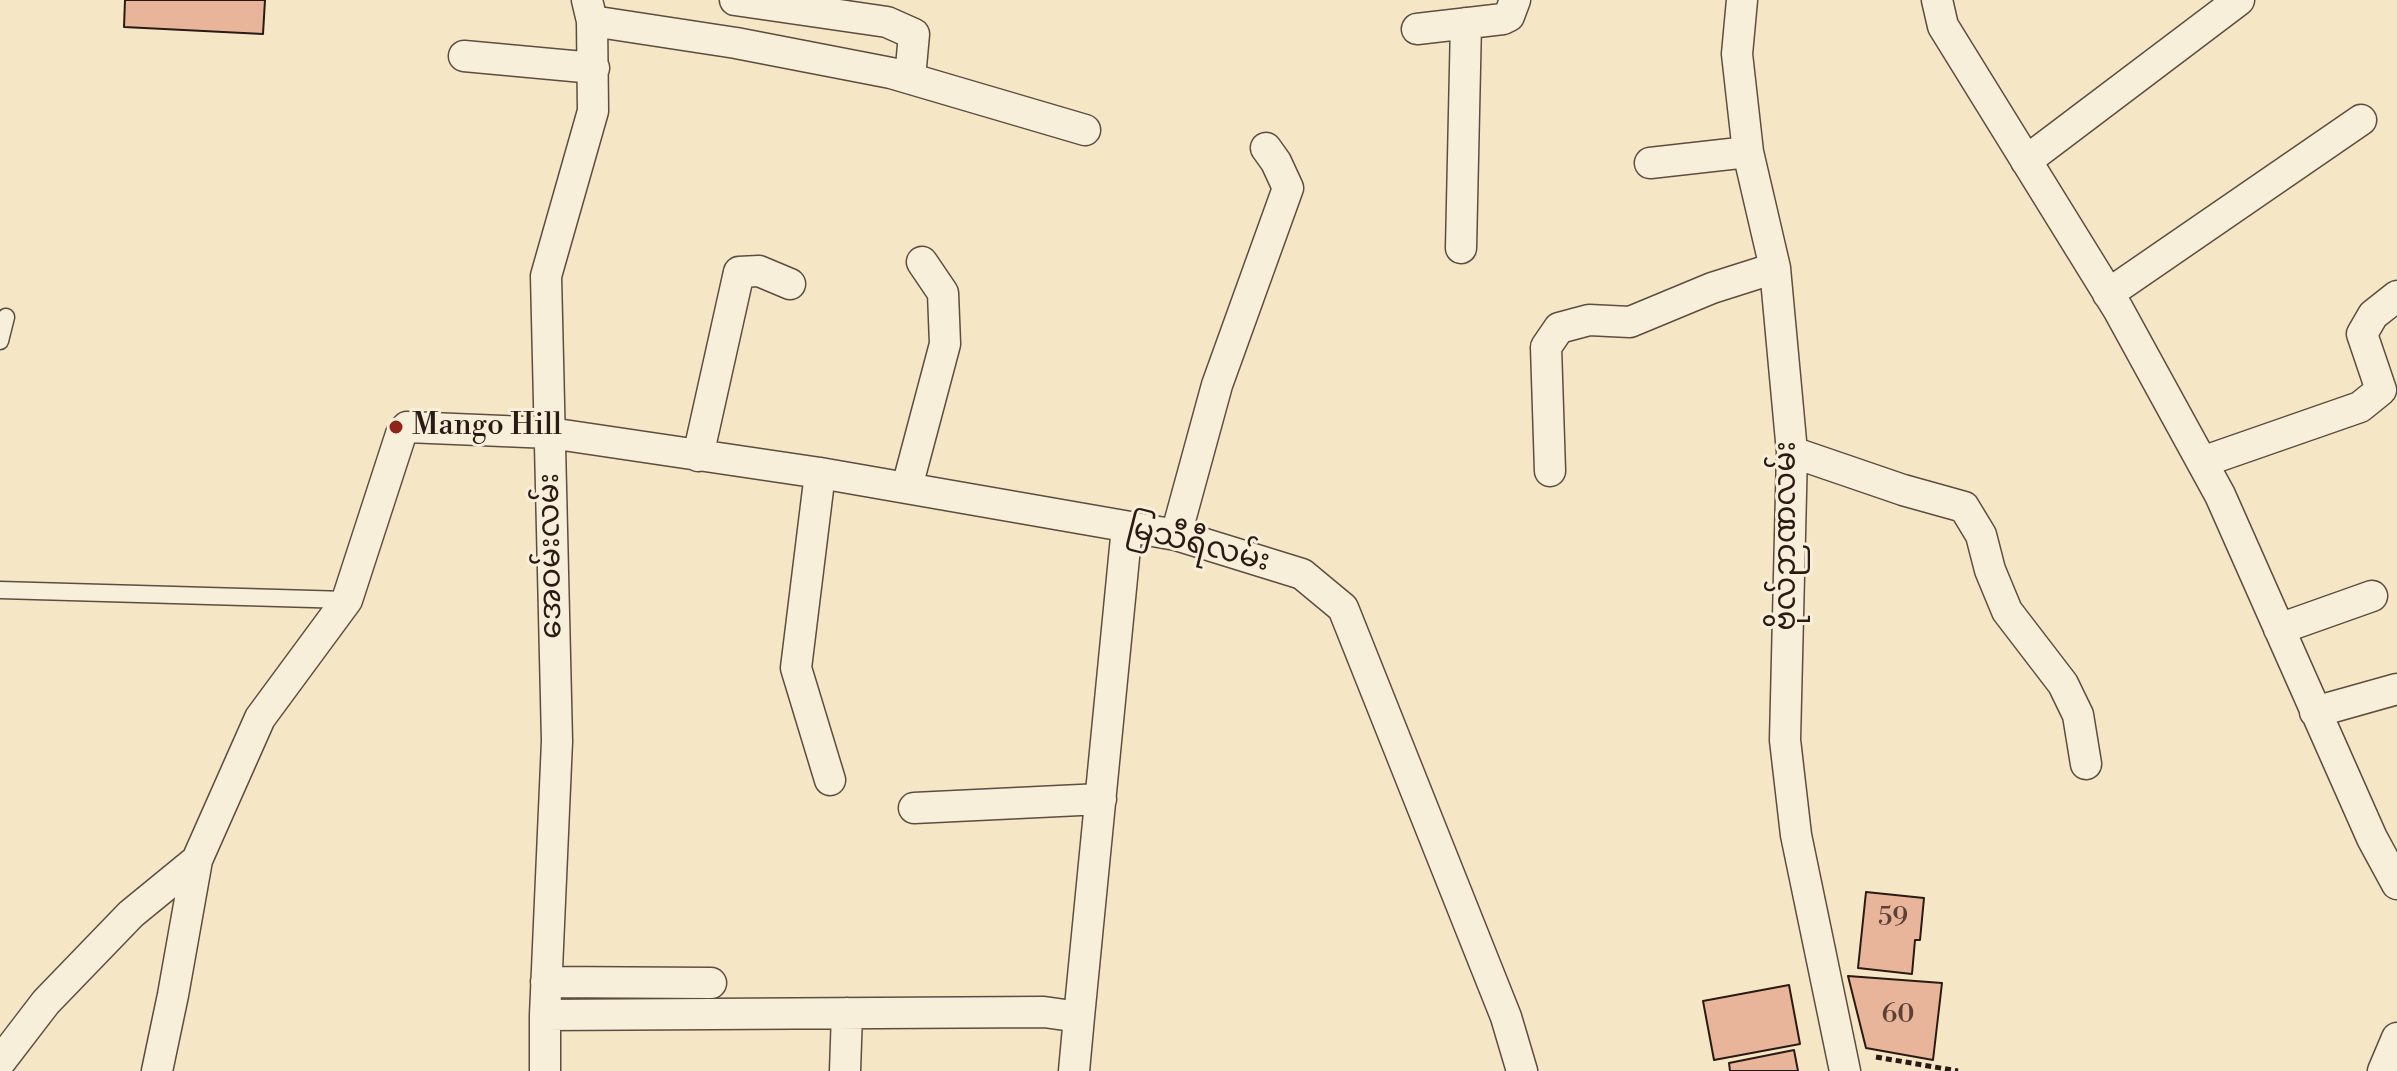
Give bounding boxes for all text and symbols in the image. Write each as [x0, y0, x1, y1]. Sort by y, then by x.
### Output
place label: Mango Hill [412, 409, 562, 445]
marker: Mango Hill [387, 418, 405, 436]
street label: ဗိုလ်ဉာဏလမ်း [1770, 441, 1806, 631]
street label: အေဝမ်းလမ်း [533, 473, 571, 639]
street label: မြသီရီလမ်း [1123, 511, 1273, 581]
house number: 59 [1878, 903, 1908, 935]
house number: 60 [1882, 1000, 1914, 1032]

